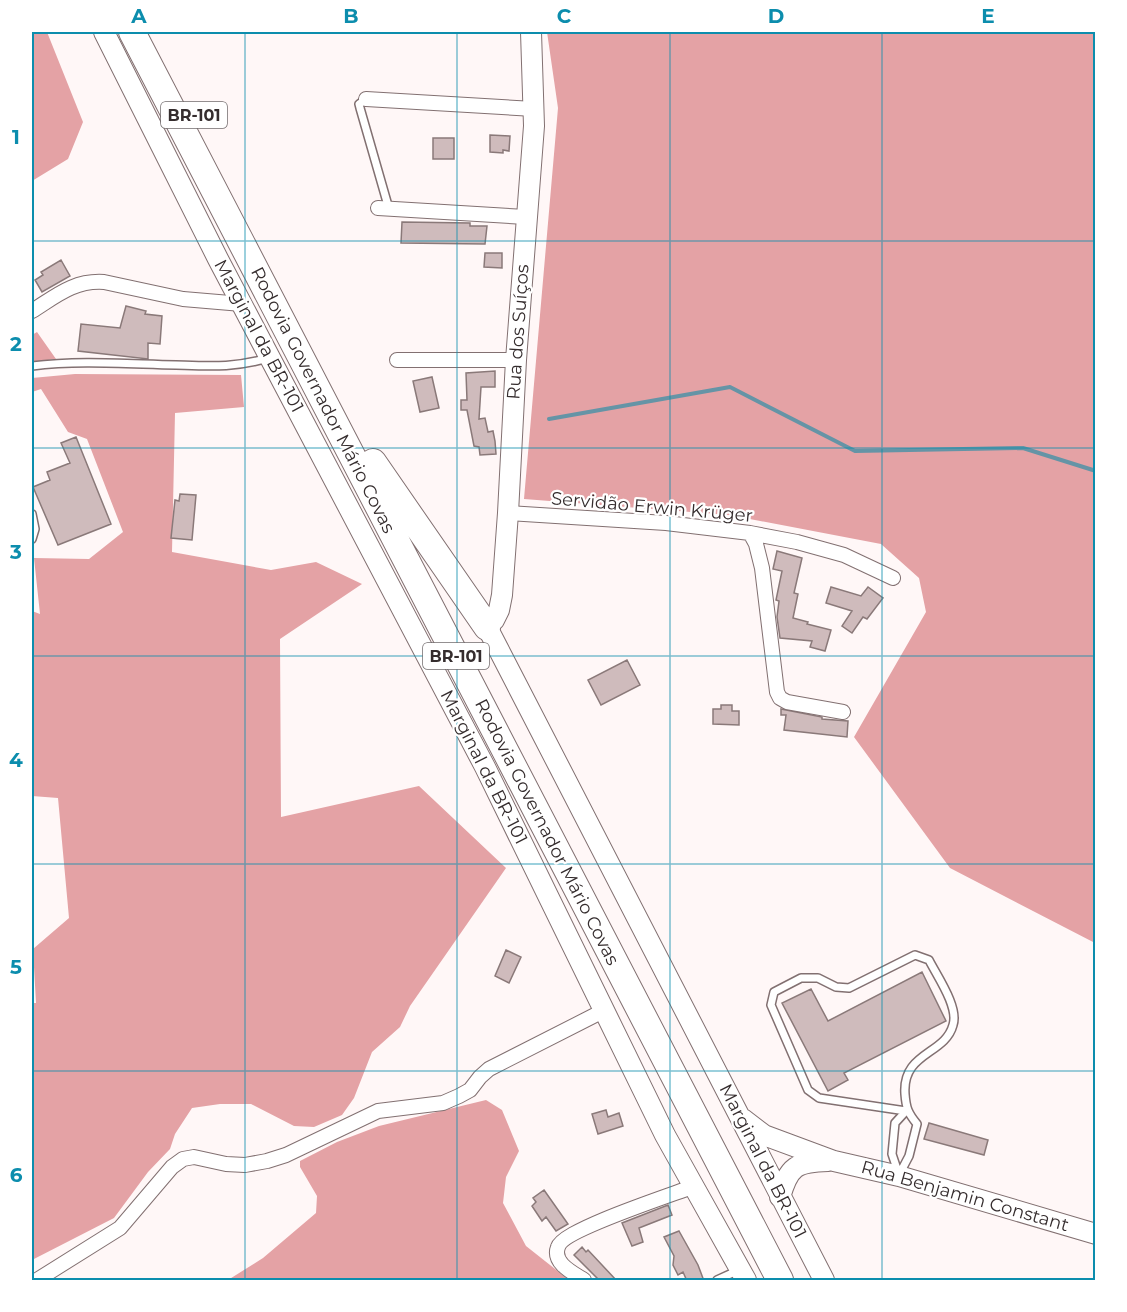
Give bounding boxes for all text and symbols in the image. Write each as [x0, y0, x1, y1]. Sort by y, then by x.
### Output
text: A [130, 4, 147, 28]
text: B [343, 4, 359, 28]
text: C [557, 4, 572, 28]
text: D [768, 4, 784, 28]
text: E [981, 4, 995, 28]
road number: BR-101 [161, 102, 227, 128]
text: 1 [12, 125, 20, 149]
street label: Marginal da BR-101 [209, 256, 309, 416]
street label: Rodovia Governador Mário Covas [246, 263, 400, 537]
street label: Rua dos Suíços [502, 263, 534, 400]
text: 2 [10, 332, 22, 356]
street label: Servidão Erwin Krüger [550, 487, 754, 527]
text: 3 [9, 540, 22, 564]
road number: BR-101 [423, 643, 489, 669]
street label: Marginal da BR-101 [436, 686, 532, 848]
street label: Rodovia Governador Mário Covas [470, 695, 624, 969]
text: 4 [9, 748, 23, 772]
text: 5 [10, 955, 22, 979]
street label: Marginal da BR-101 [715, 1080, 811, 1242]
street label: Rua Benjamin Constant [859, 1156, 1071, 1236]
text: 6 [10, 1163, 23, 1187]

